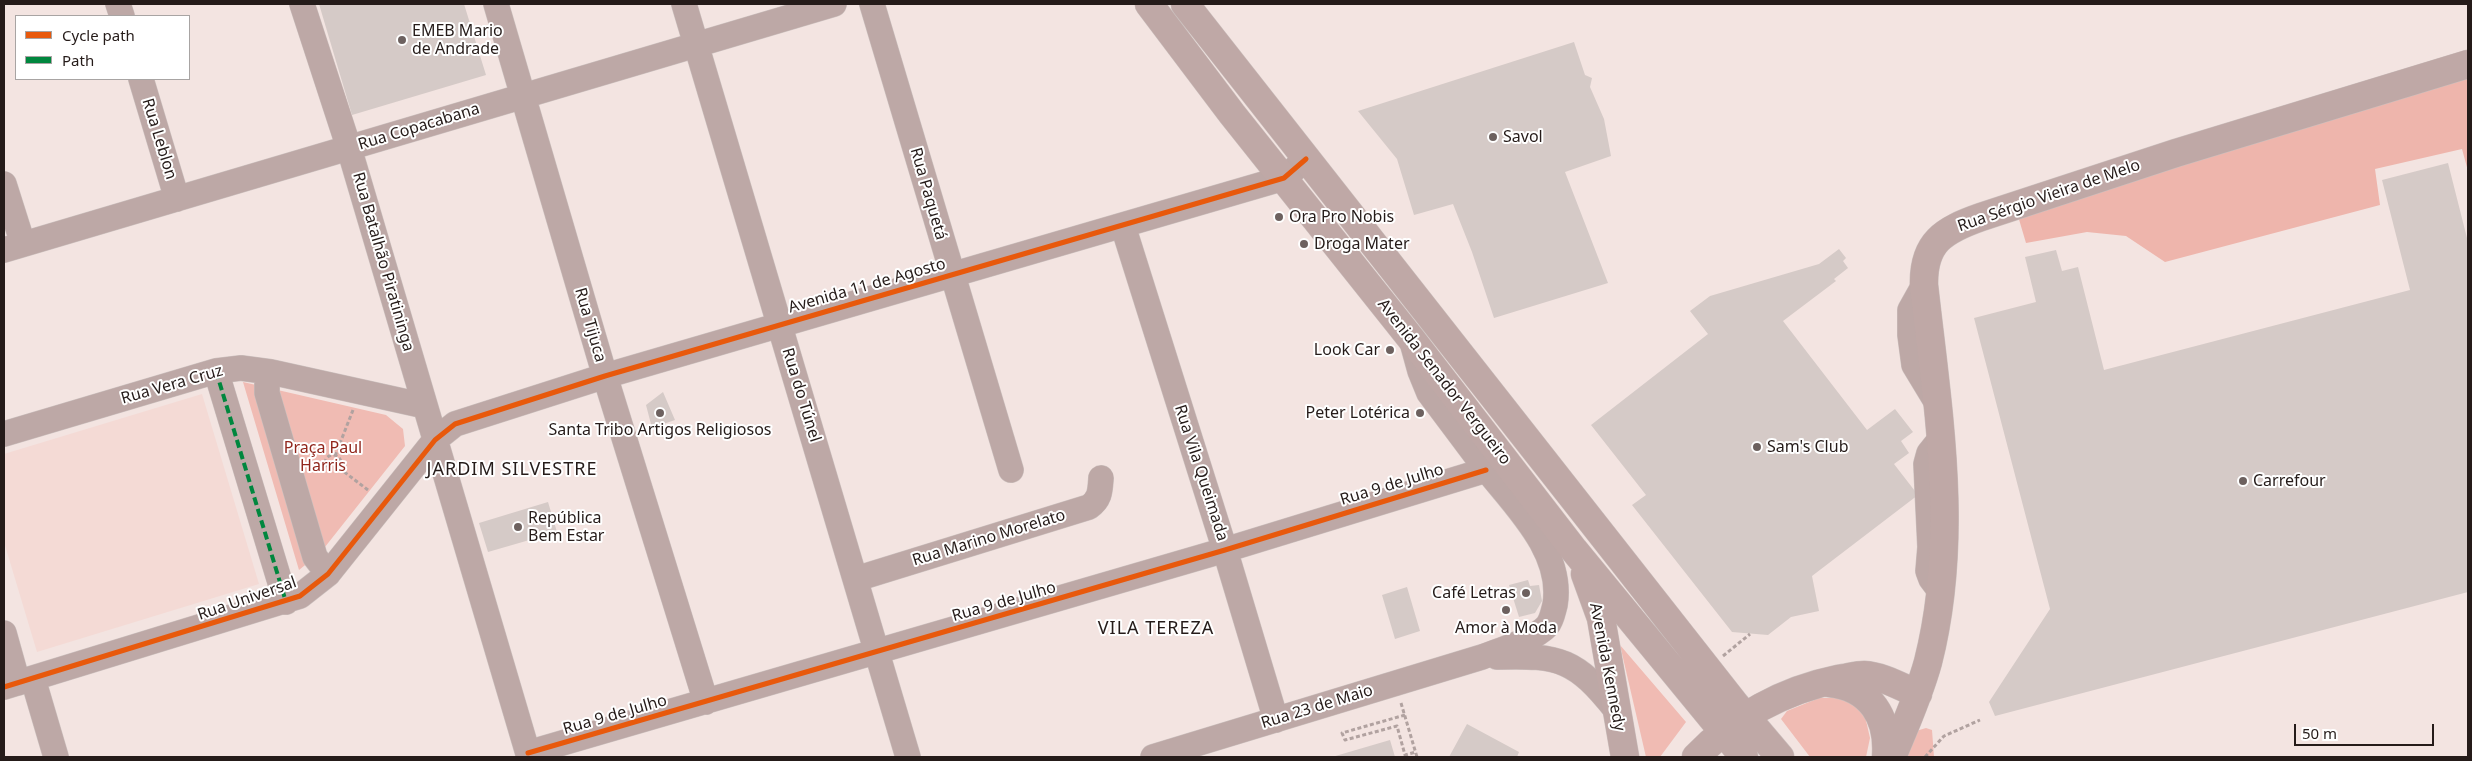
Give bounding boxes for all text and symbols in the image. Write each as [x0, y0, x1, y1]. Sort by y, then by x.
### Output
legend [15, 15, 190, 80]
place label: EMEB Mario de Andrade [412, 21, 503, 59]
text: Cycle path [62, 25, 135, 45]
marker: EMEB Mario de Andrade [396, 34, 408, 46]
text: Path [62, 50, 94, 70]
street label: Rua Leblon [138, 96, 180, 182]
street label: Rua Copacabana [356, 99, 482, 155]
place label: Savol [1503, 127, 1543, 147]
marker: Savol [1487, 131, 1499, 143]
street label: Rua Paquetá [906, 146, 950, 242]
street label: Rua Sérgio Vieira de Melo [1955, 156, 2143, 236]
street label: Rua Batalhão Piratininga [348, 170, 418, 354]
place label: Ora Pro Nobis [1289, 207, 1394, 227]
marker: Ora Pro Nobis [1273, 211, 1285, 223]
place label: Droga Mater [1314, 234, 1410, 254]
marker: Droga Mater [1298, 238, 1310, 250]
street label: Avenida 11 de Agosto [786, 254, 948, 318]
street label: Rua Tijuca [570, 286, 610, 364]
street label: Avenida Senador Vergueiro [1373, 295, 1515, 469]
place label: Look Car [1314, 340, 1380, 360]
marker: Look Car [1384, 344, 1396, 356]
street label: Rua do Túnel [778, 345, 824, 445]
street label: Rua Vera Cruz [119, 361, 225, 409]
street label: Rua Vila Queimada [1170, 402, 1232, 544]
place label: Peter Lotérica [1305, 403, 1410, 423]
marker: Santa Tribo Artigos Religiosos [654, 407, 666, 419]
marker: Peter Lotérica [1414, 407, 1426, 419]
place label: Santa Tribo Artigos Religiosos [548, 420, 772, 440]
place label: Sam's Club [1767, 437, 1848, 457]
park label: Praça Paul Harris [284, 438, 362, 476]
marker: Sam's Club [1751, 441, 1763, 453]
district label: JARDIM SILVESTRE [425, 459, 599, 481]
street label: Rua 9 de Julho [1338, 460, 1446, 510]
place label: Carrefour [2253, 471, 2326, 491]
marker: Carrefour [2237, 475, 2249, 487]
street label: Rua Marino Morelato [910, 506, 1068, 570]
place label: República Bem Estar [528, 508, 604, 546]
marker: República Bem Estar [512, 521, 524, 533]
street label: Rua Universal [195, 573, 299, 625]
street label: Rua 9 de Julho [950, 578, 1058, 626]
place label: Café Letras [1432, 583, 1516, 603]
marker: Café Letras [1520, 587, 1532, 599]
street label: Avenida Kennedy [1585, 601, 1629, 733]
marker: Amor à Moda [1500, 604, 1512, 616]
district label: VILA TEREZA [1096, 618, 1216, 640]
place label: Amor à Moda [1455, 618, 1557, 638]
street label: Rua 23 de Maio [1259, 681, 1375, 733]
street label: Rua 9 de Julho [561, 691, 669, 739]
scale bar [2297, 714, 2437, 746]
text: 50 m [2302, 723, 2337, 743]

